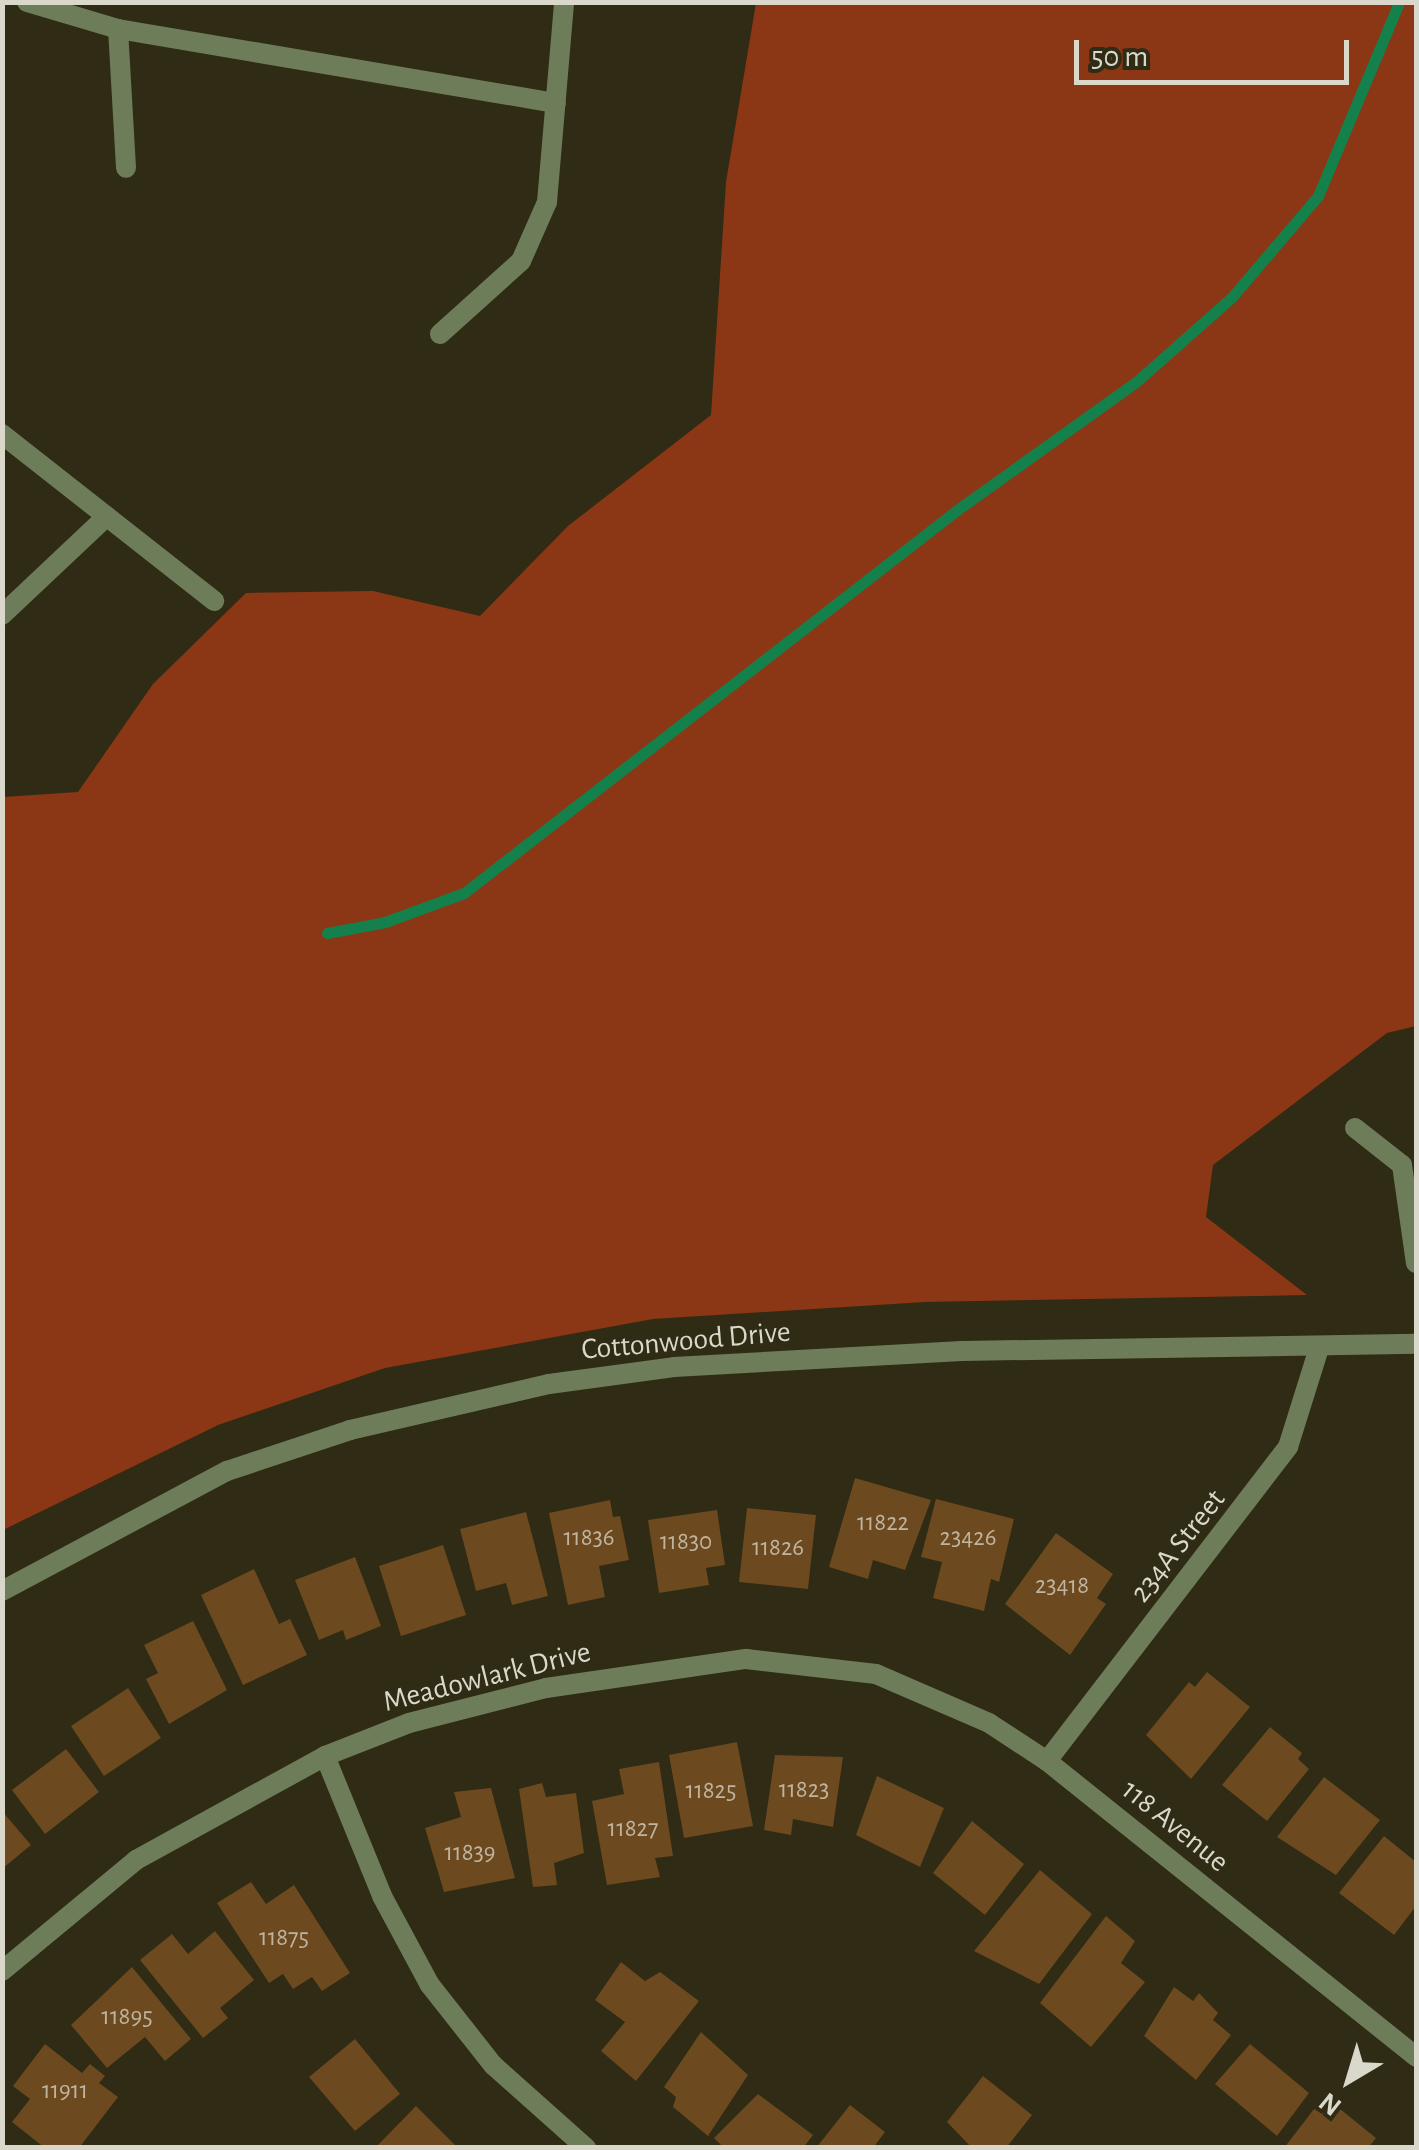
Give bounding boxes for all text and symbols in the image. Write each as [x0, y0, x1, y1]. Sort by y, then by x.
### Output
scale bar [1079, 20, 1354, 82]
text: 50 m [1091, 42, 1148, 72]
street label: Cottonwood Drive [580, 1314, 792, 1368]
street label: 234A Street [1123, 1482, 1233, 1610]
house number: 11822 [857, 1508, 909, 1538]
house number: 11836 [563, 1523, 615, 1553]
house number: 23426 [940, 1523, 996, 1553]
house number: 11830 [660, 1527, 712, 1557]
house number: 11826 [752, 1533, 804, 1563]
house number: 23418 [1035, 1571, 1089, 1601]
street label: Meadowlark Drive [380, 1634, 594, 1720]
street label: 118 Avenue [1114, 1772, 1236, 1880]
house number: 11823 [779, 1775, 829, 1805]
house number: 11825 [686, 1776, 736, 1806]
house number: 11827 [608, 1814, 658, 1844]
house number: 11839 [444, 1838, 496, 1868]
house number: 11875 [259, 1923, 309, 1953]
house number: 11895 [101, 2002, 153, 2032]
north arrow [1299, 2030, 1399, 2130]
house number: 11911 [42, 2076, 88, 2106]
text: N [1314, 2087, 1347, 2121]

